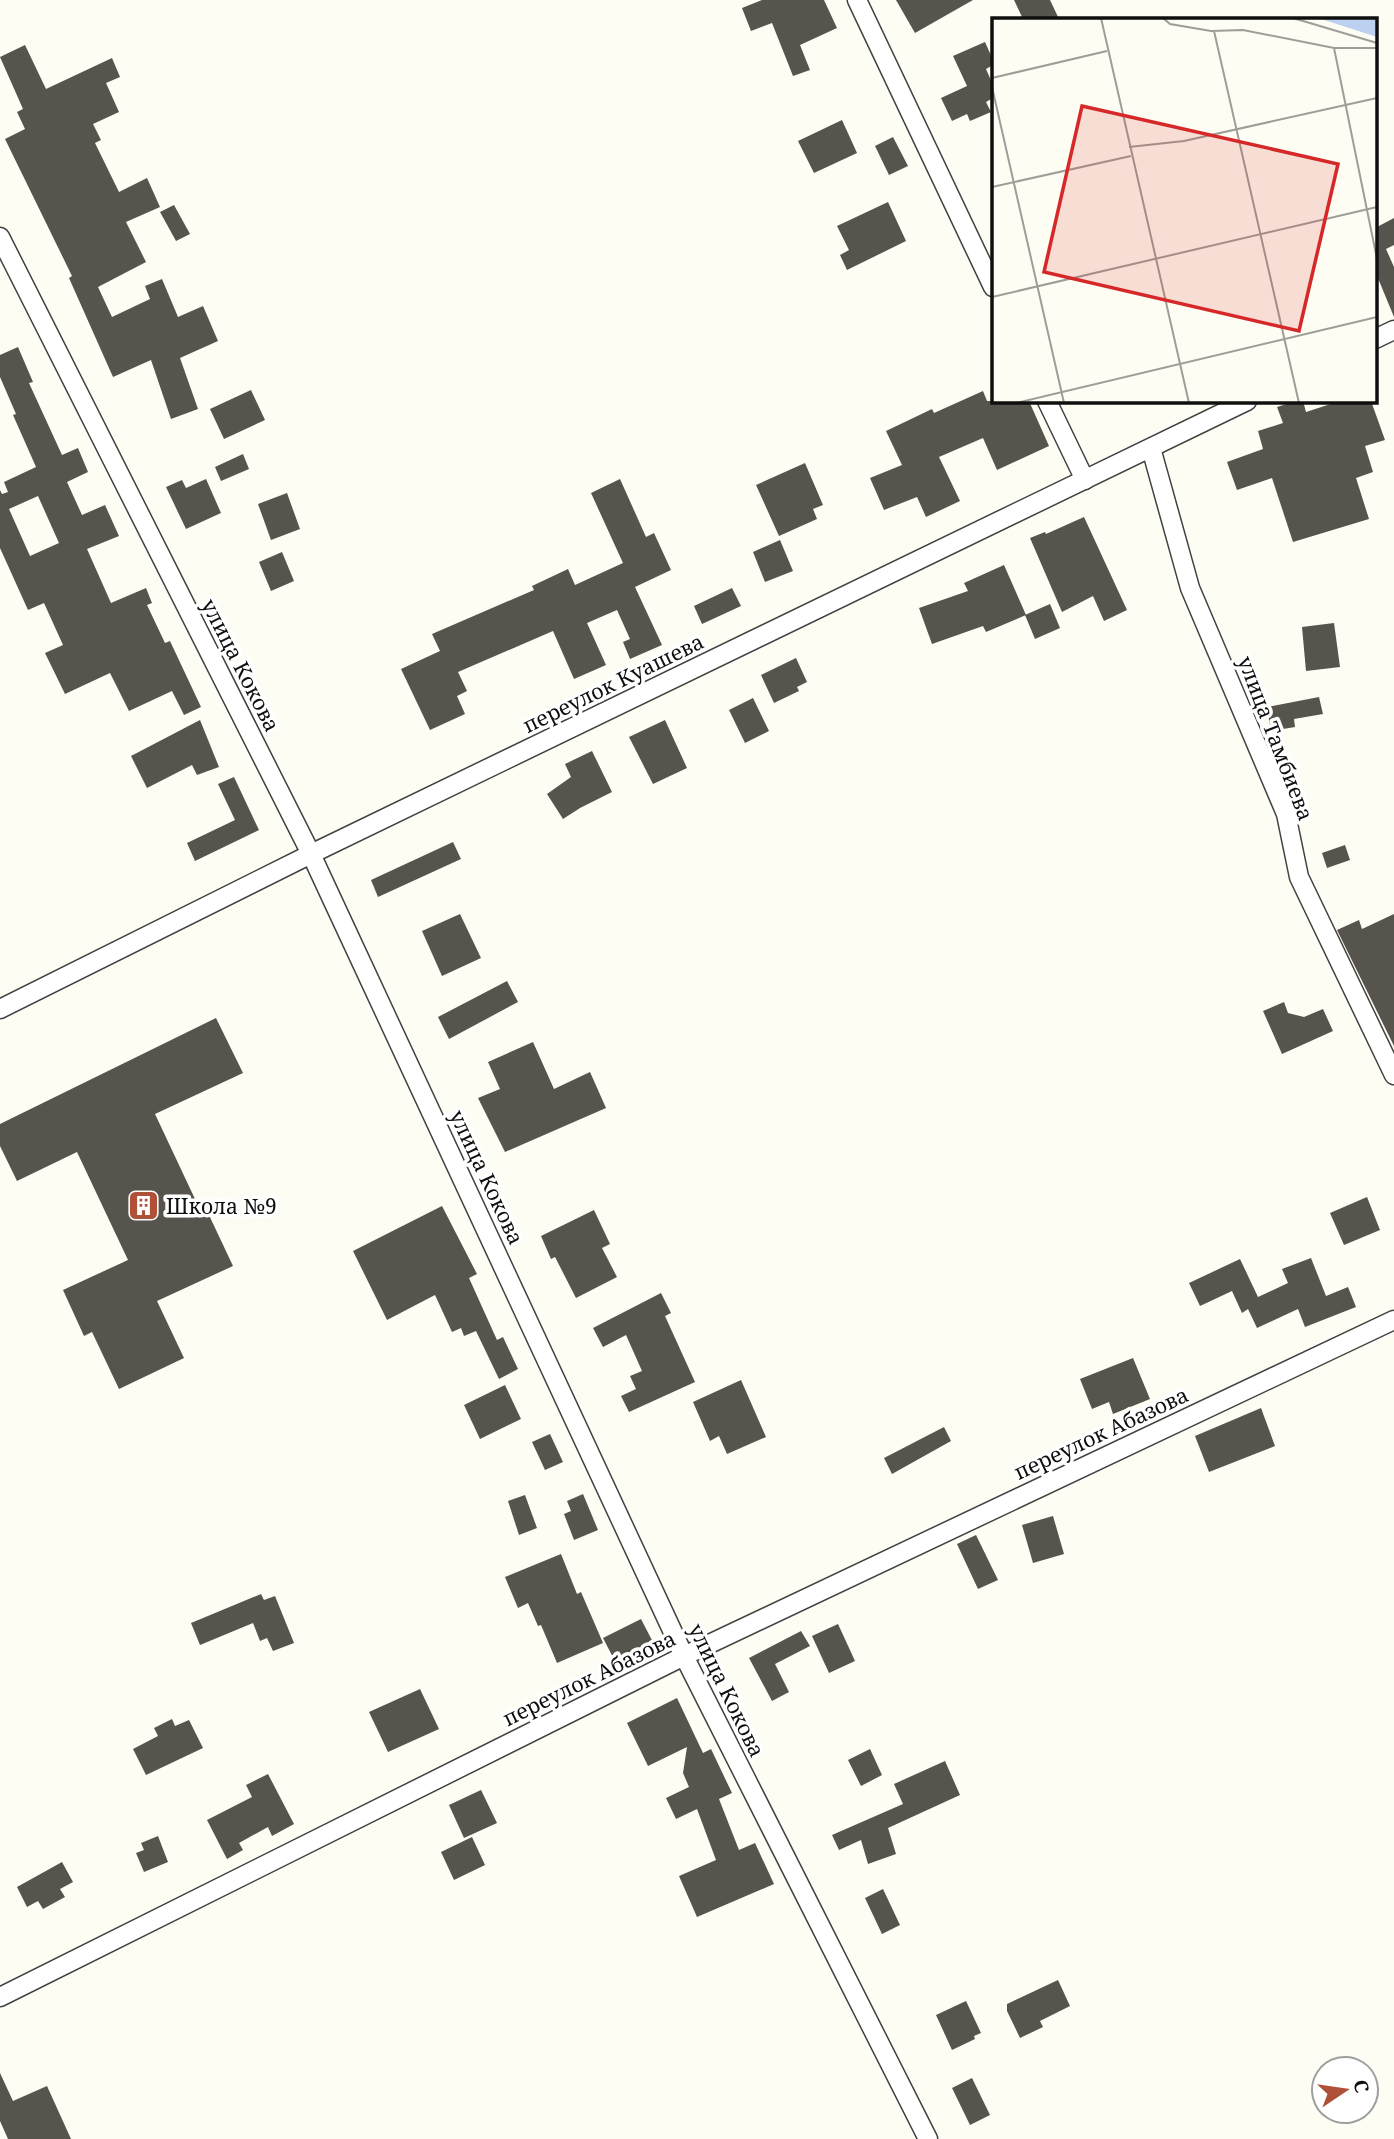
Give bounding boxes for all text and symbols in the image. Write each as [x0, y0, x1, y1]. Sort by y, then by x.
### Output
inset map [992, 18, 1376, 402]
street label: улица Кокова [196, 594, 286, 736]
street label: переулок Куашева [518, 627, 708, 739]
street label: улица Тамбиева [1232, 652, 1320, 824]
street label: улица Кокова [444, 1105, 530, 1249]
building icon: Школа №9 [126, 1189, 160, 1223]
place label: Школа №9 [166, 1192, 277, 1220]
street label: переулок Абазова [1009, 1380, 1193, 1486]
street label: улица Кокова [683, 1619, 771, 1761]
street label: переулок Абазова [498, 1624, 680, 1732]
north arrow [1310, 2055, 1380, 2125]
text: С [1347, 2077, 1376, 2095]

